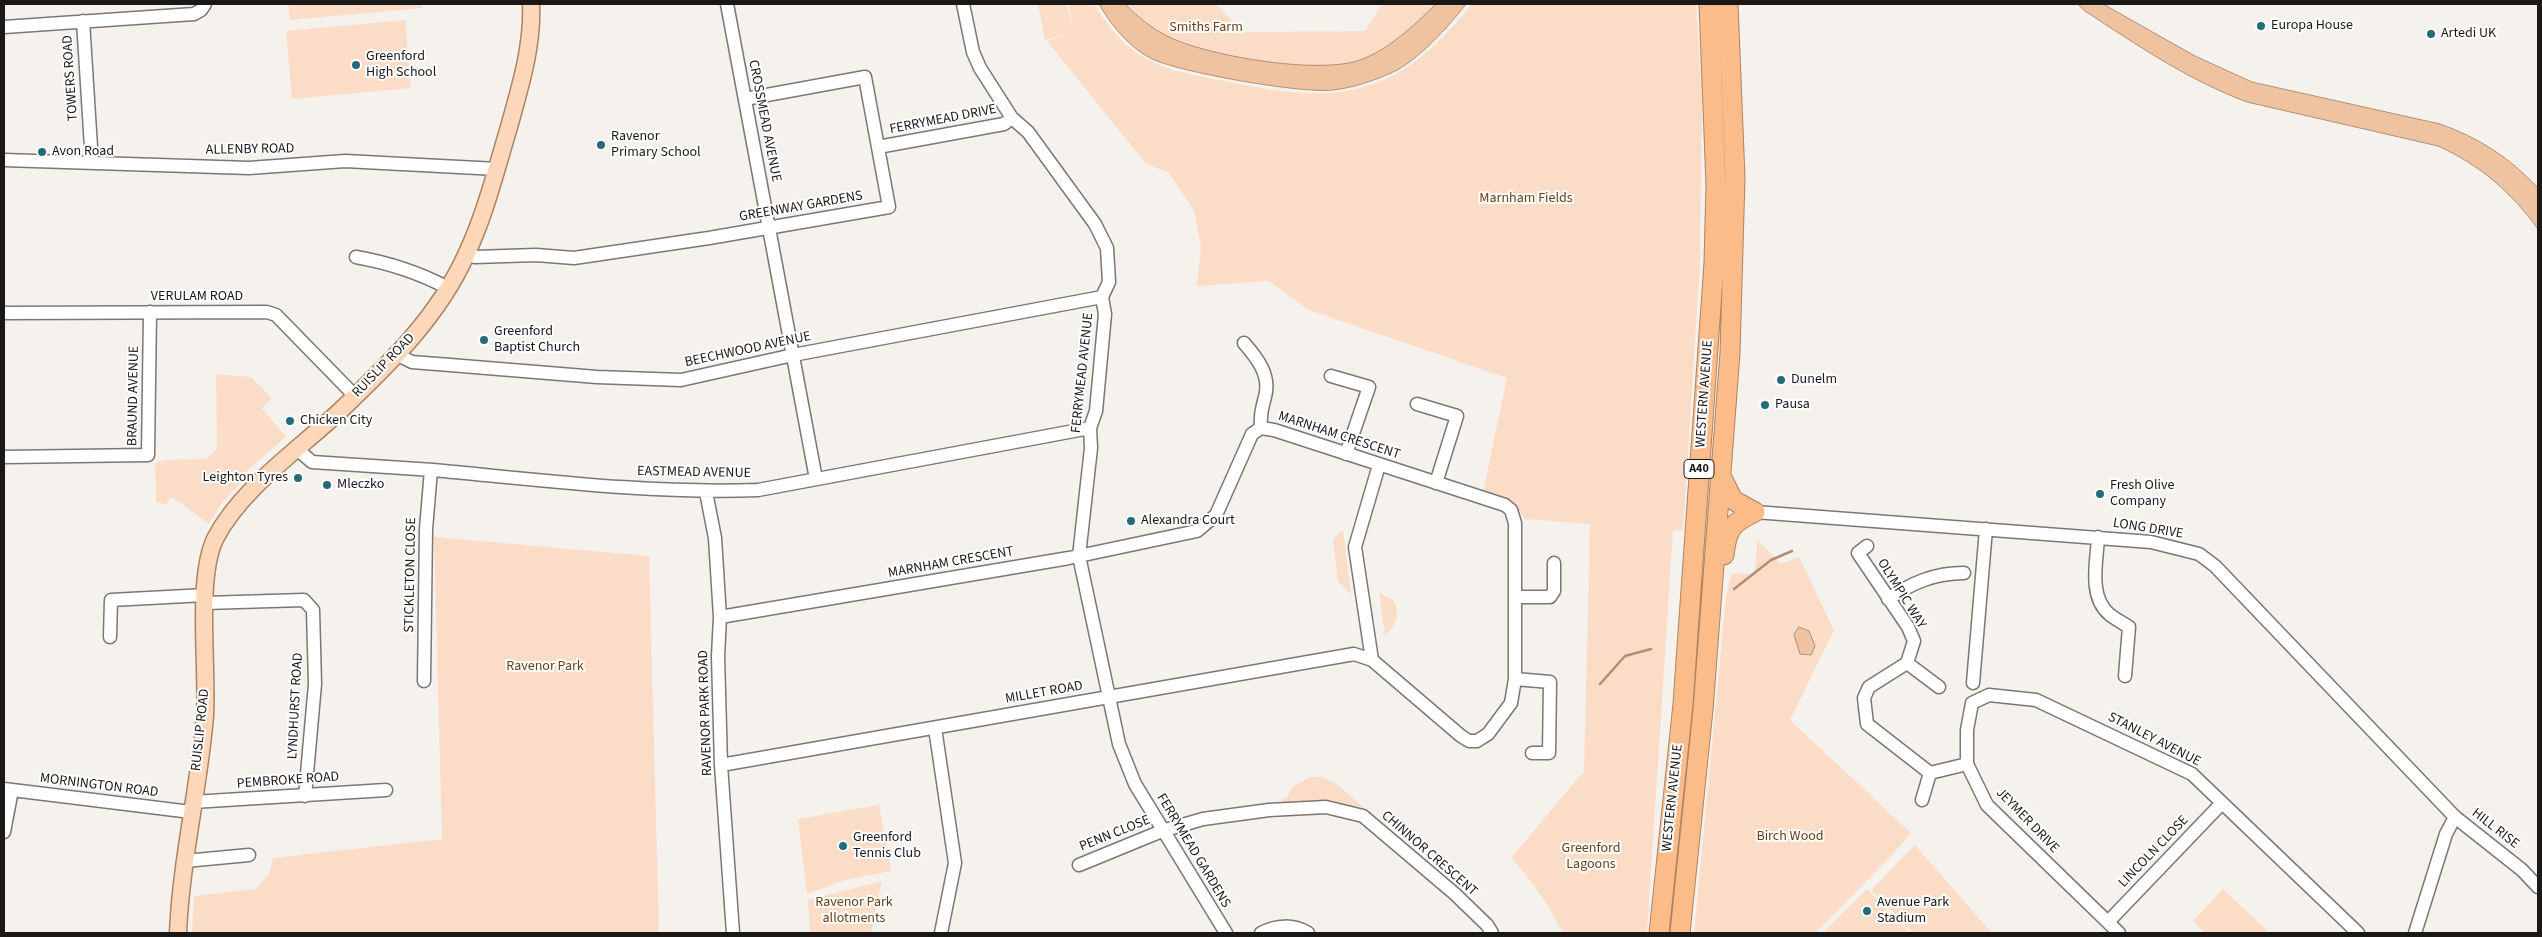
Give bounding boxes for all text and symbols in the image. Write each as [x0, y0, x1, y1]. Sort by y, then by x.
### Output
place label: Europa House [2271, 18, 2353, 34]
park label: Smiths Farm [1169, 20, 1243, 36]
marker: Europa House [2255, 20, 2267, 32]
place label: Artedi UK [2441, 26, 2496, 42]
marker: Artedi UK [2425, 28, 2437, 40]
street label: TOWERS ROAD [60, 34, 82, 122]
place label: Greenford High School [366, 49, 436, 82]
marker: Greenford High School [350, 59, 362, 71]
street label: CROSSMEAD AVENUE [744, 59, 784, 183]
street label: FERRYMEAD DRIVE [888, 101, 998, 139]
place label: Ravenor Primary School [611, 129, 701, 162]
marker: Ravenor Primary School [595, 139, 607, 151]
street label: ALLENBY ROAD [206, 141, 294, 159]
place label: Avon Road [52, 144, 114, 160]
marker: Avon Road [36, 146, 48, 158]
street label: GREENWAY GARDENS [738, 188, 864, 226]
park label: Marnham Fields [1479, 191, 1573, 207]
street label: VERULAM ROAD [151, 289, 243, 305]
street label: FERRYMEAD AVENUE [1068, 312, 1098, 434]
place label: Greenford Baptist Church [494, 324, 580, 357]
street label: BEECHWOOD AVENUE [683, 328, 813, 372]
street label: RUISLIP ROAD [349, 330, 419, 402]
marker: Greenford Baptist Church [478, 334, 490, 346]
street label: WESTERN AVENUE [1693, 340, 1717, 448]
street label: BRAUND AVENUE [125, 346, 143, 446]
place label: Dunelm [1791, 372, 1837, 388]
marker: Dunelm [1775, 374, 1787, 386]
place label: Pausa [1775, 397, 1810, 413]
marker: Pausa [1759, 399, 1771, 411]
street label: MARNHAM CRESCENT [1276, 408, 1402, 464]
place label: Chicken City [300, 413, 372, 429]
marker: Chicken City [284, 415, 296, 427]
road number: A40 [1684, 459, 1714, 478]
street label: EASTMEAD AVENUE [637, 464, 751, 482]
place label: Leighton Tyres [203, 470, 288, 486]
marker: Leighton Tyres [292, 472, 304, 484]
place label: Mleczko [337, 477, 384, 493]
place label: Fresh Olive Company [2110, 478, 2174, 511]
marker: Mleczko [321, 479, 333, 491]
marker: Fresh Olive Company [2094, 488, 2106, 500]
place label: Alexandra Court [1141, 513, 1235, 529]
marker: Alexandra Court [1125, 515, 1137, 527]
street label: LONG DRIVE [2112, 515, 2184, 543]
street label: STICKLETON CLOSE [402, 517, 420, 633]
street label: MARNHAM CRESCENT [887, 544, 1015, 582]
street label: OLYMPIC WAY [1873, 556, 1929, 632]
street label: RAVENOR PARK ROAD [695, 650, 717, 776]
street label: LYNDHURST ROAD [285, 652, 307, 760]
park label: Ravenor Park [506, 659, 584, 675]
street label: MILLET ROAD [1004, 678, 1084, 708]
street label: RUISLIP ROAD [188, 688, 214, 772]
street label: STANLEY AVENUE [2105, 709, 2203, 771]
street label: WESTERN AVENUE [1659, 744, 1687, 852]
street label: PEMBROKE ROAD [236, 769, 340, 793]
street label: MORNINGTON ROAD [39, 770, 159, 802]
street label: JEYMER DRIVE [1992, 785, 2062, 857]
street label: FERRYMEAD GARDENS [1152, 791, 1234, 911]
street label: HILL RISE [2468, 805, 2522, 853]
street label: CHINNOR CRESCENT [1378, 808, 1480, 900]
street label: PENN CLOSE [1077, 812, 1153, 856]
street label: LINCOLN CLOSE [2115, 812, 2193, 892]
park label: Birch Wood [1756, 829, 1824, 845]
place label: Greenford Tennis Club [853, 830, 921, 862]
marker: Greenford Tennis Club [837, 840, 849, 852]
park label: Greenford Lagoons [1562, 841, 1620, 874]
park label: Ravenor Park allotments [815, 895, 893, 928]
place label: Avenue Park Stadium [1877, 895, 1949, 928]
marker: Avenue Park Stadium [1861, 905, 1873, 917]

